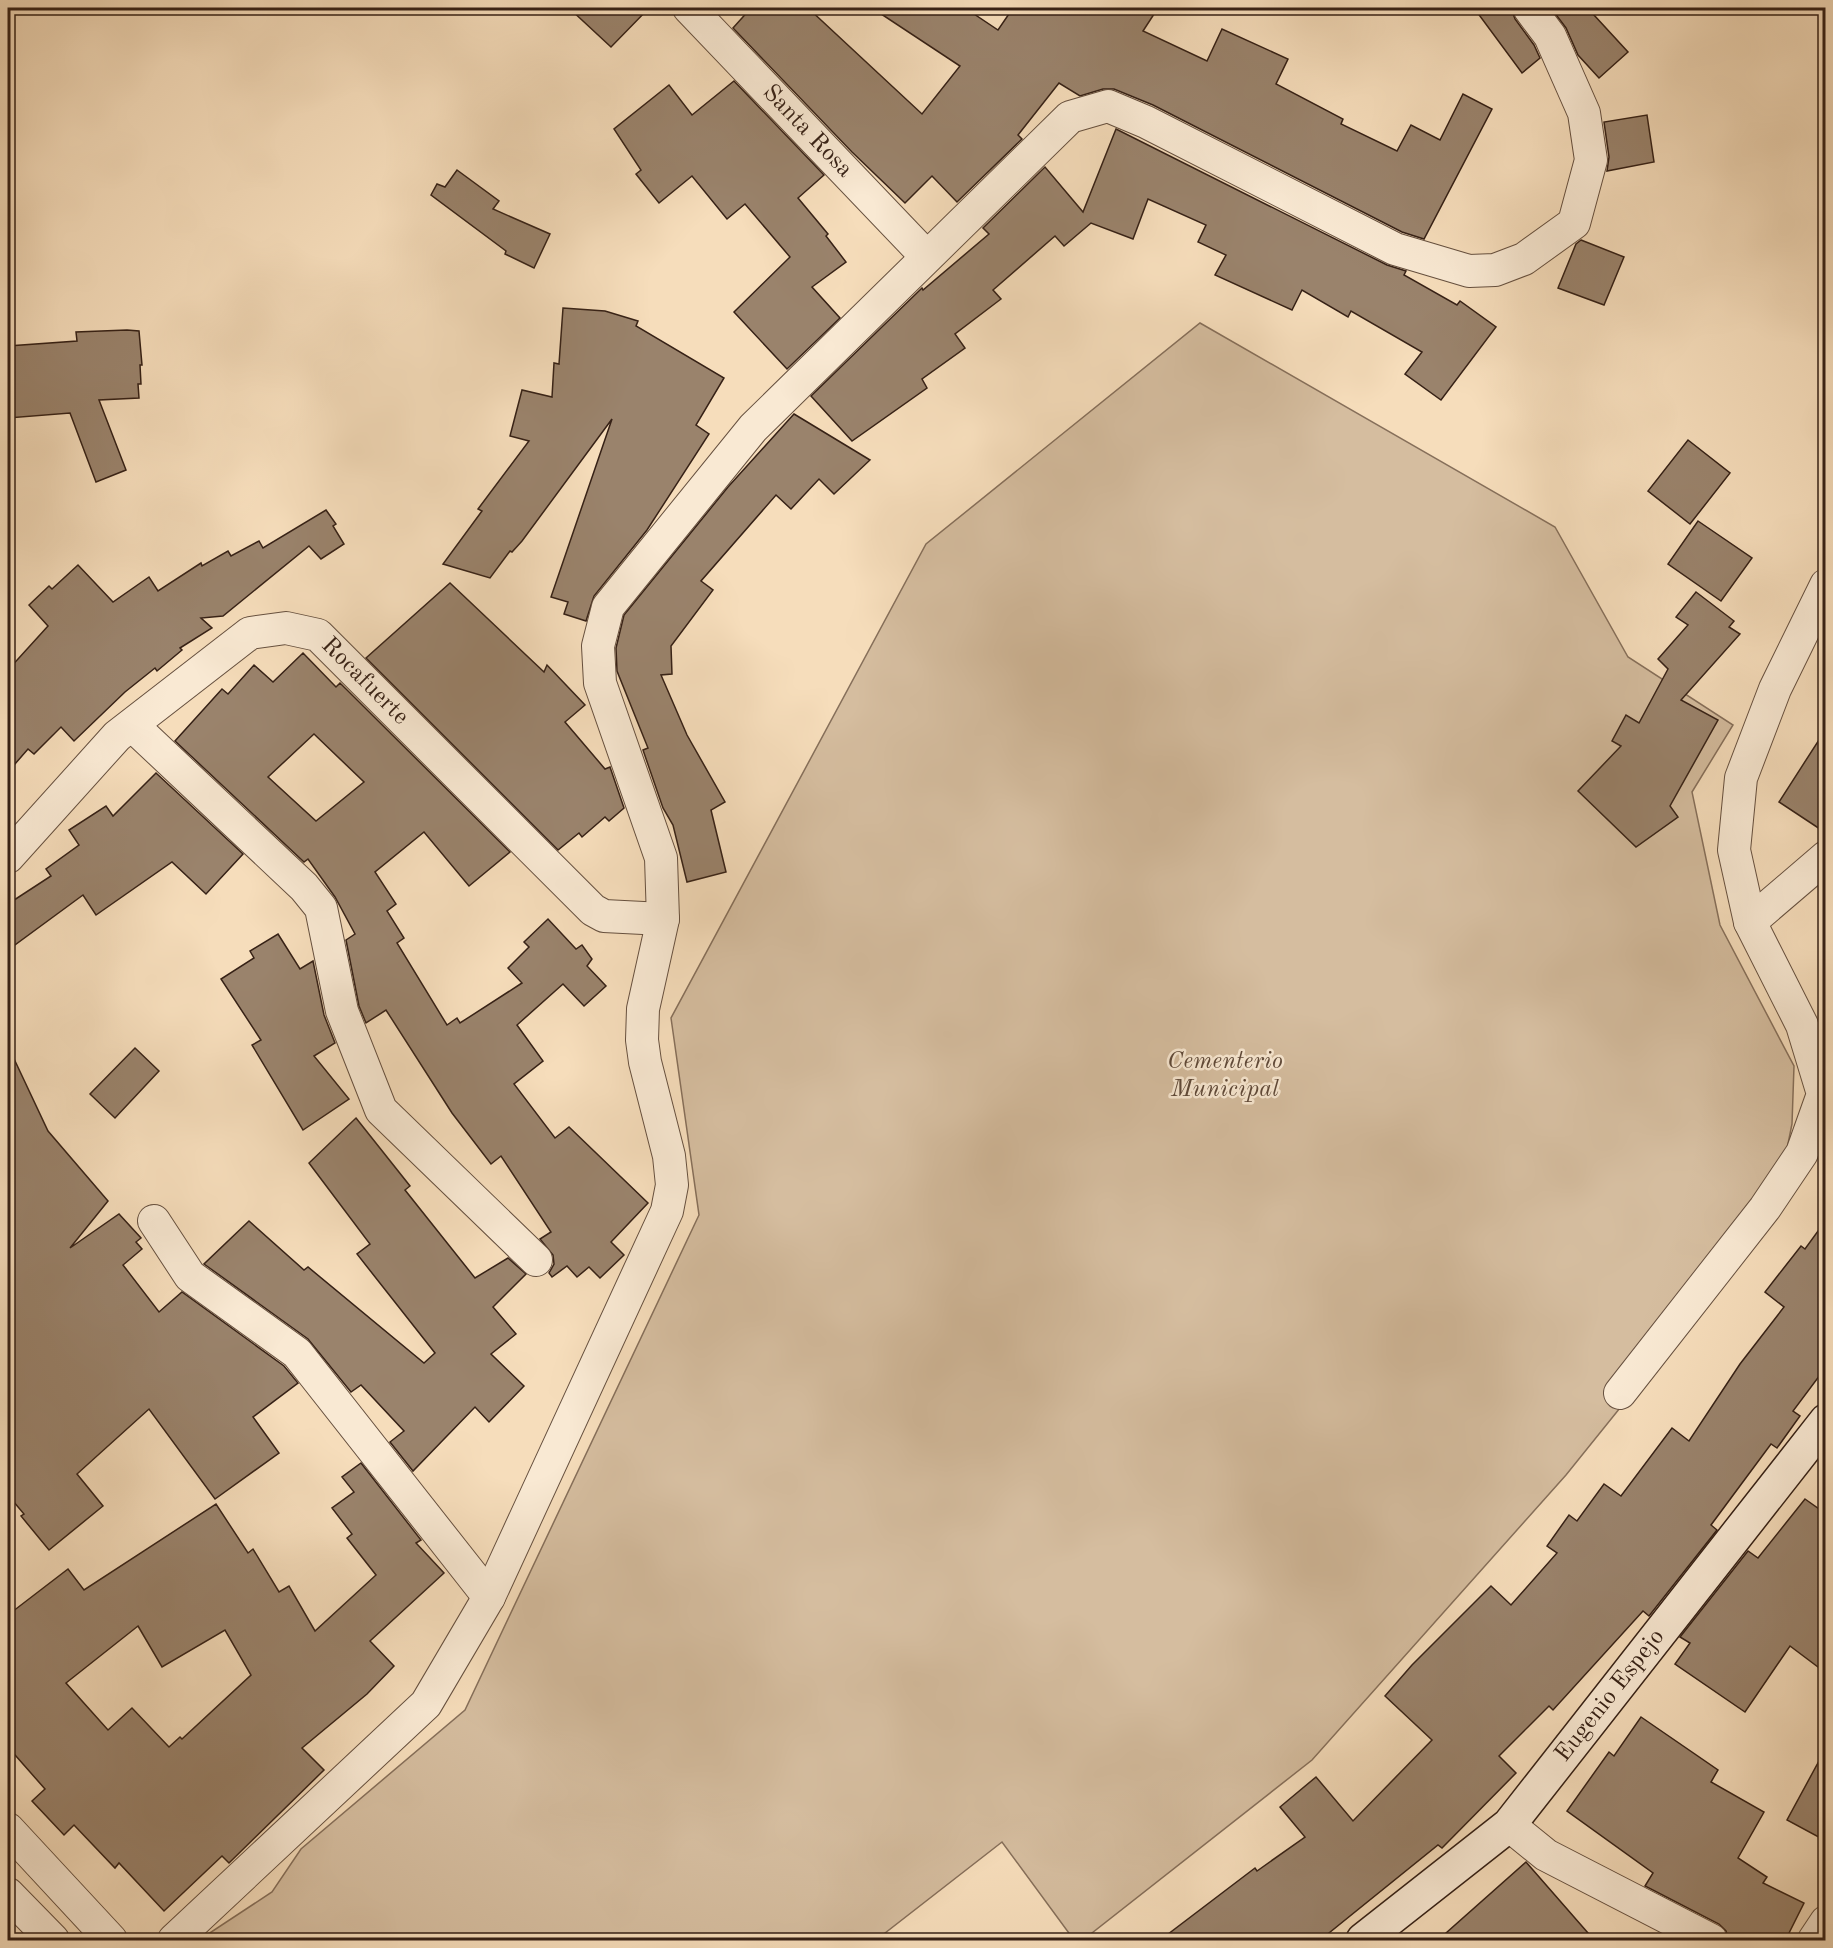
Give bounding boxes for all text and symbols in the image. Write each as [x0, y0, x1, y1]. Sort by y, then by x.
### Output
street label: Santa Rosa [758, 81, 857, 183]
street label: Rocafuerte [316, 633, 413, 730]
park label: Cementerio Municipal [1167, 1050, 1283, 1102]
street label: Eugenio Espejo [1551, 1625, 1670, 1767]

